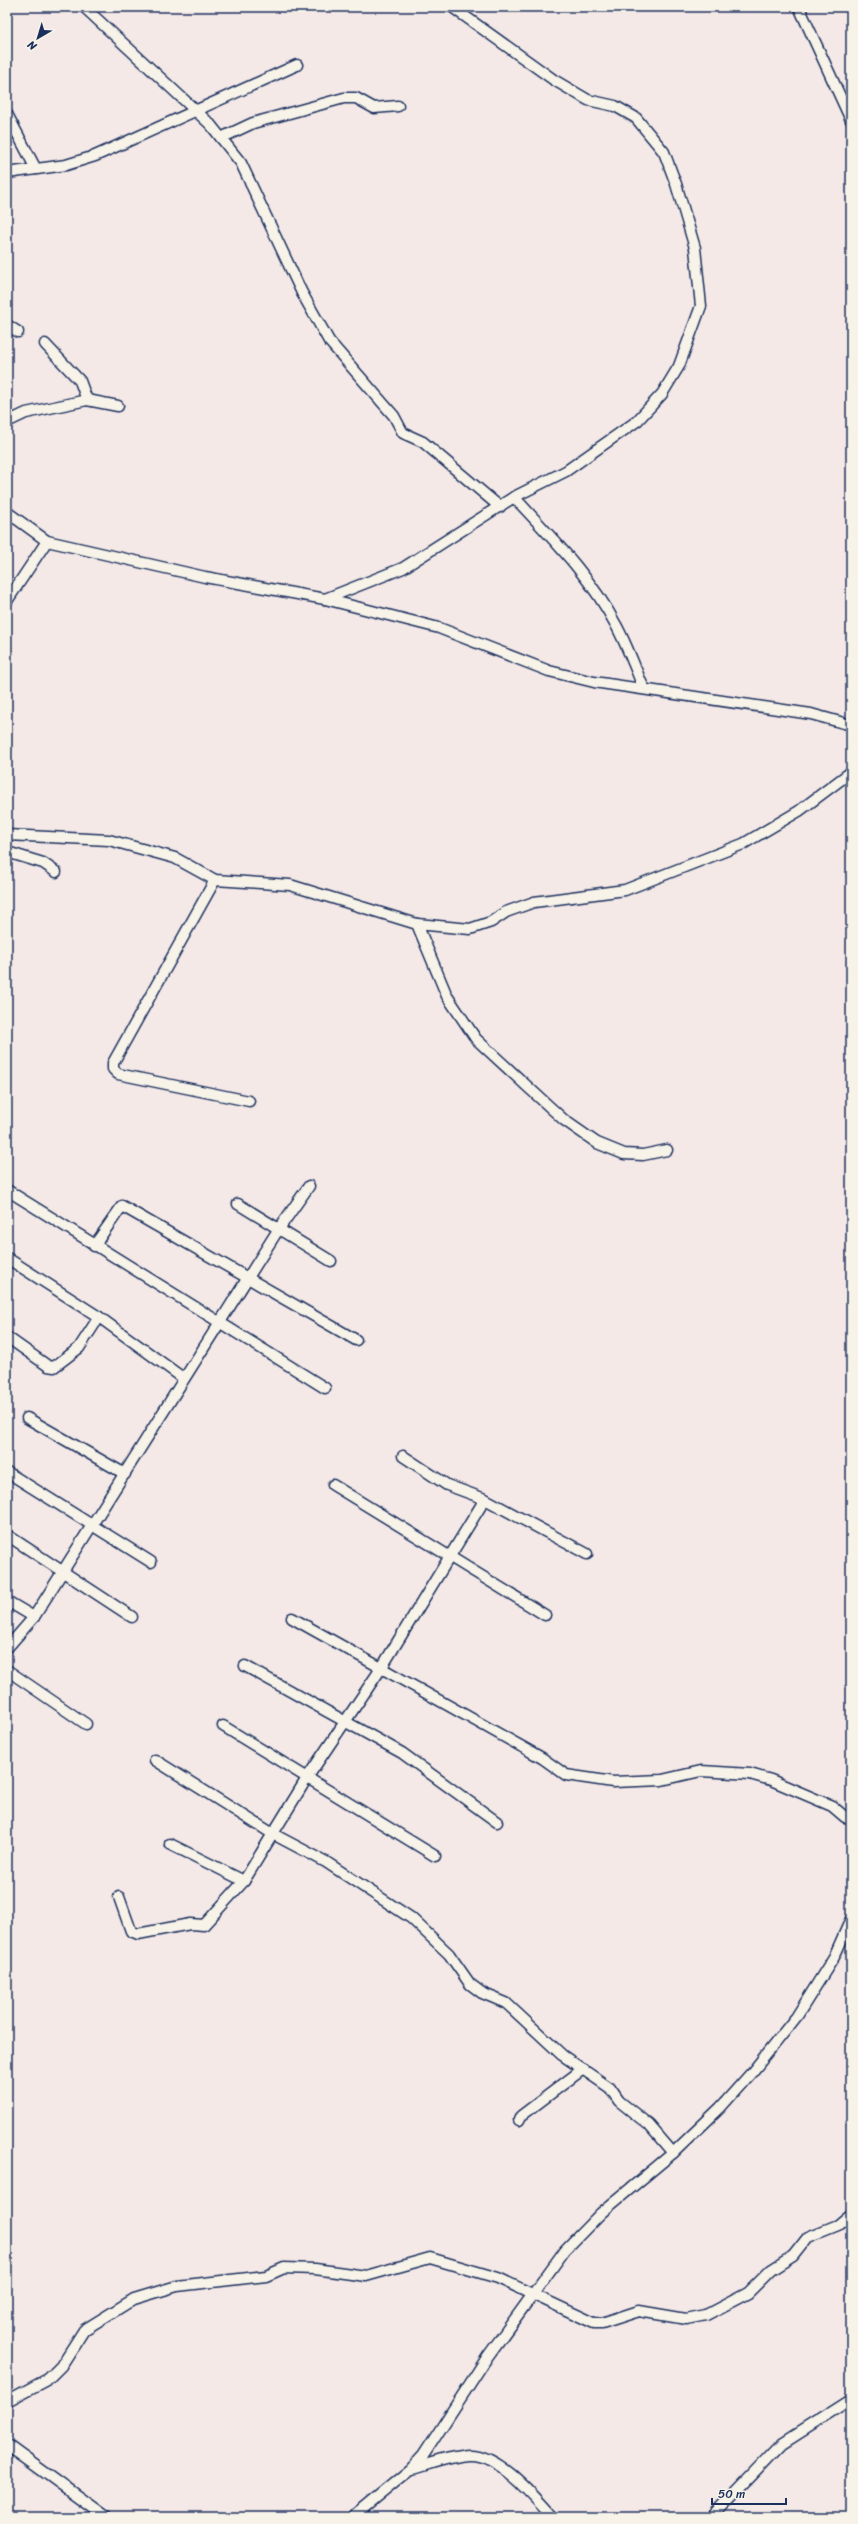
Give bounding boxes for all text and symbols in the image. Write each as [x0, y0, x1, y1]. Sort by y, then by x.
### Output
north arrow [18, 18, 58, 58]
text: N [23, 35, 42, 56]
scale bar [712, 2480, 786, 2506]
text: 50 m [718, 2483, 745, 2505]

